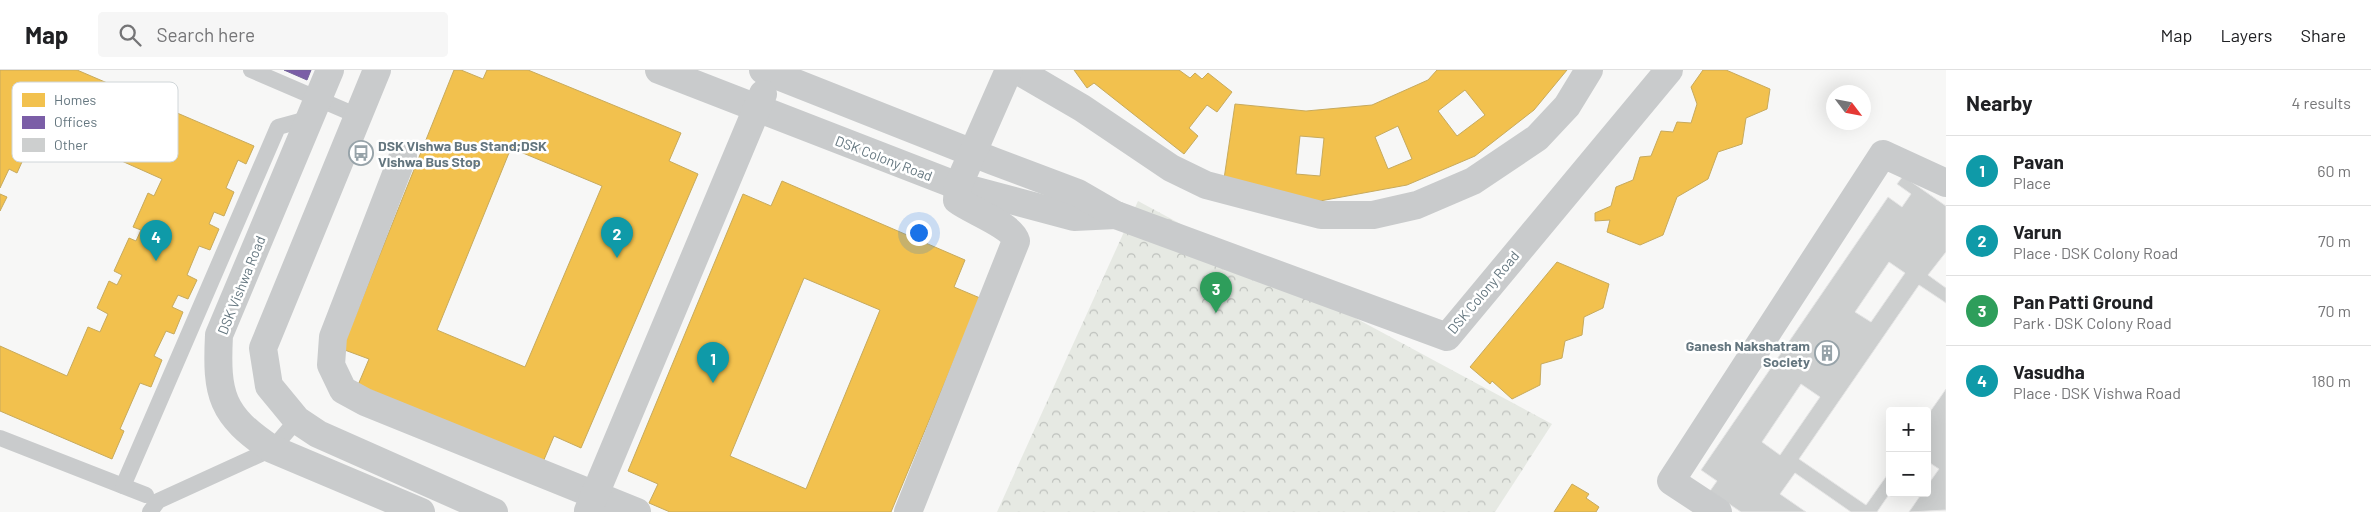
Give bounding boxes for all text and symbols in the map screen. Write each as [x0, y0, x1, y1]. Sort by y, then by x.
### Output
search box [98, 12, 448, 57]
text: Map [25, 20, 68, 49]
icon: search [116, 21, 144, 49]
text: Search here [156, 23, 255, 46]
text: Map [2160, 24, 2192, 46]
text: Layers [2220, 24, 2273, 46]
text: Share [2301, 24, 2346, 46]
legend [12, 82, 178, 162]
north arrow [1826, 85, 1871, 130]
text: Nearby [1966, 90, 2032, 115]
text: Homes [54, 91, 97, 108]
text: 4 results [2291, 93, 2351, 112]
text: Offices [54, 113, 97, 130]
street label: DSK Colony Road [833, 132, 935, 184]
text: Other [54, 136, 88, 153]
place label: DSK Vishwa Bus Stand;DSK Vishwa Bus Stop [378, 137, 547, 170]
bus stop icon: DSK Vishwa Bus Stand;DSK Vishwa Bus Stop [348, 140, 374, 166]
text: Pavan [2013, 150, 2064, 173]
text: 1 [1979, 161, 1985, 180]
text: 60 m [2317, 161, 2351, 180]
text: Place [2013, 173, 2051, 192]
pin: 2 [601, 217, 633, 258]
pin: 4 [140, 220, 172, 261]
your location [906, 220, 932, 246]
text: Varun [2013, 220, 2062, 243]
text: 2 [1978, 231, 1986, 250]
text: 70 m [2318, 231, 2351, 250]
street label: DSK Vishwa Road [213, 233, 269, 337]
text: Place · DSK Colony Road [2013, 243, 2178, 262]
street label: DSK Colony Road [1443, 247, 1523, 337]
pin: 3 [1200, 272, 1232, 313]
text: Pan Patti Ground [2013, 290, 2153, 313]
text: 3 [1978, 301, 1986, 320]
text: 70 m [2318, 301, 2351, 320]
text: Park · DSK Colony Road [2013, 313, 2172, 332]
place label: Ganesh Nakshatram Society [1686, 337, 1810, 370]
building icon: Ganesh Nakshatram Society [1814, 340, 1840, 366]
pin: 1 [697, 342, 729, 383]
text: Vasudha [2013, 360, 2085, 383]
text: 4 [1977, 371, 1987, 390]
text: 180 m [2312, 371, 2351, 390]
text: Place · DSK Vishwa Road [2013, 383, 2181, 402]
map controls [1886, 407, 1931, 497]
button: + [1886, 407, 1931, 452]
button: − [1886, 452, 1931, 497]

